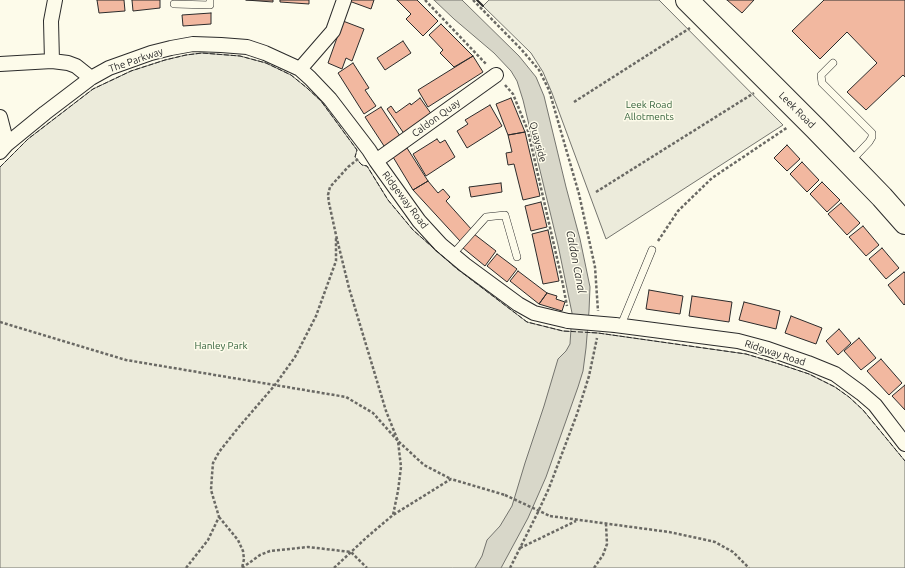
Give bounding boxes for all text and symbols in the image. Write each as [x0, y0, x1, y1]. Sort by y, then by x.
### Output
street label: The Parkway [107, 45, 165, 75]
street label: Leek Road [776, 89, 818, 131]
street label: Caldon Quay [409, 96, 463, 140]
park label: Leek Road Allotments [624, 99, 674, 122]
street label: Quayside [527, 120, 549, 164]
street label: Ridgeway Road [379, 169, 431, 231]
water label: Caldon Canal [563, 229, 589, 295]
street label: Ridgway Road [743, 338, 807, 368]
park label: Hanley Park [195, 340, 247, 352]

